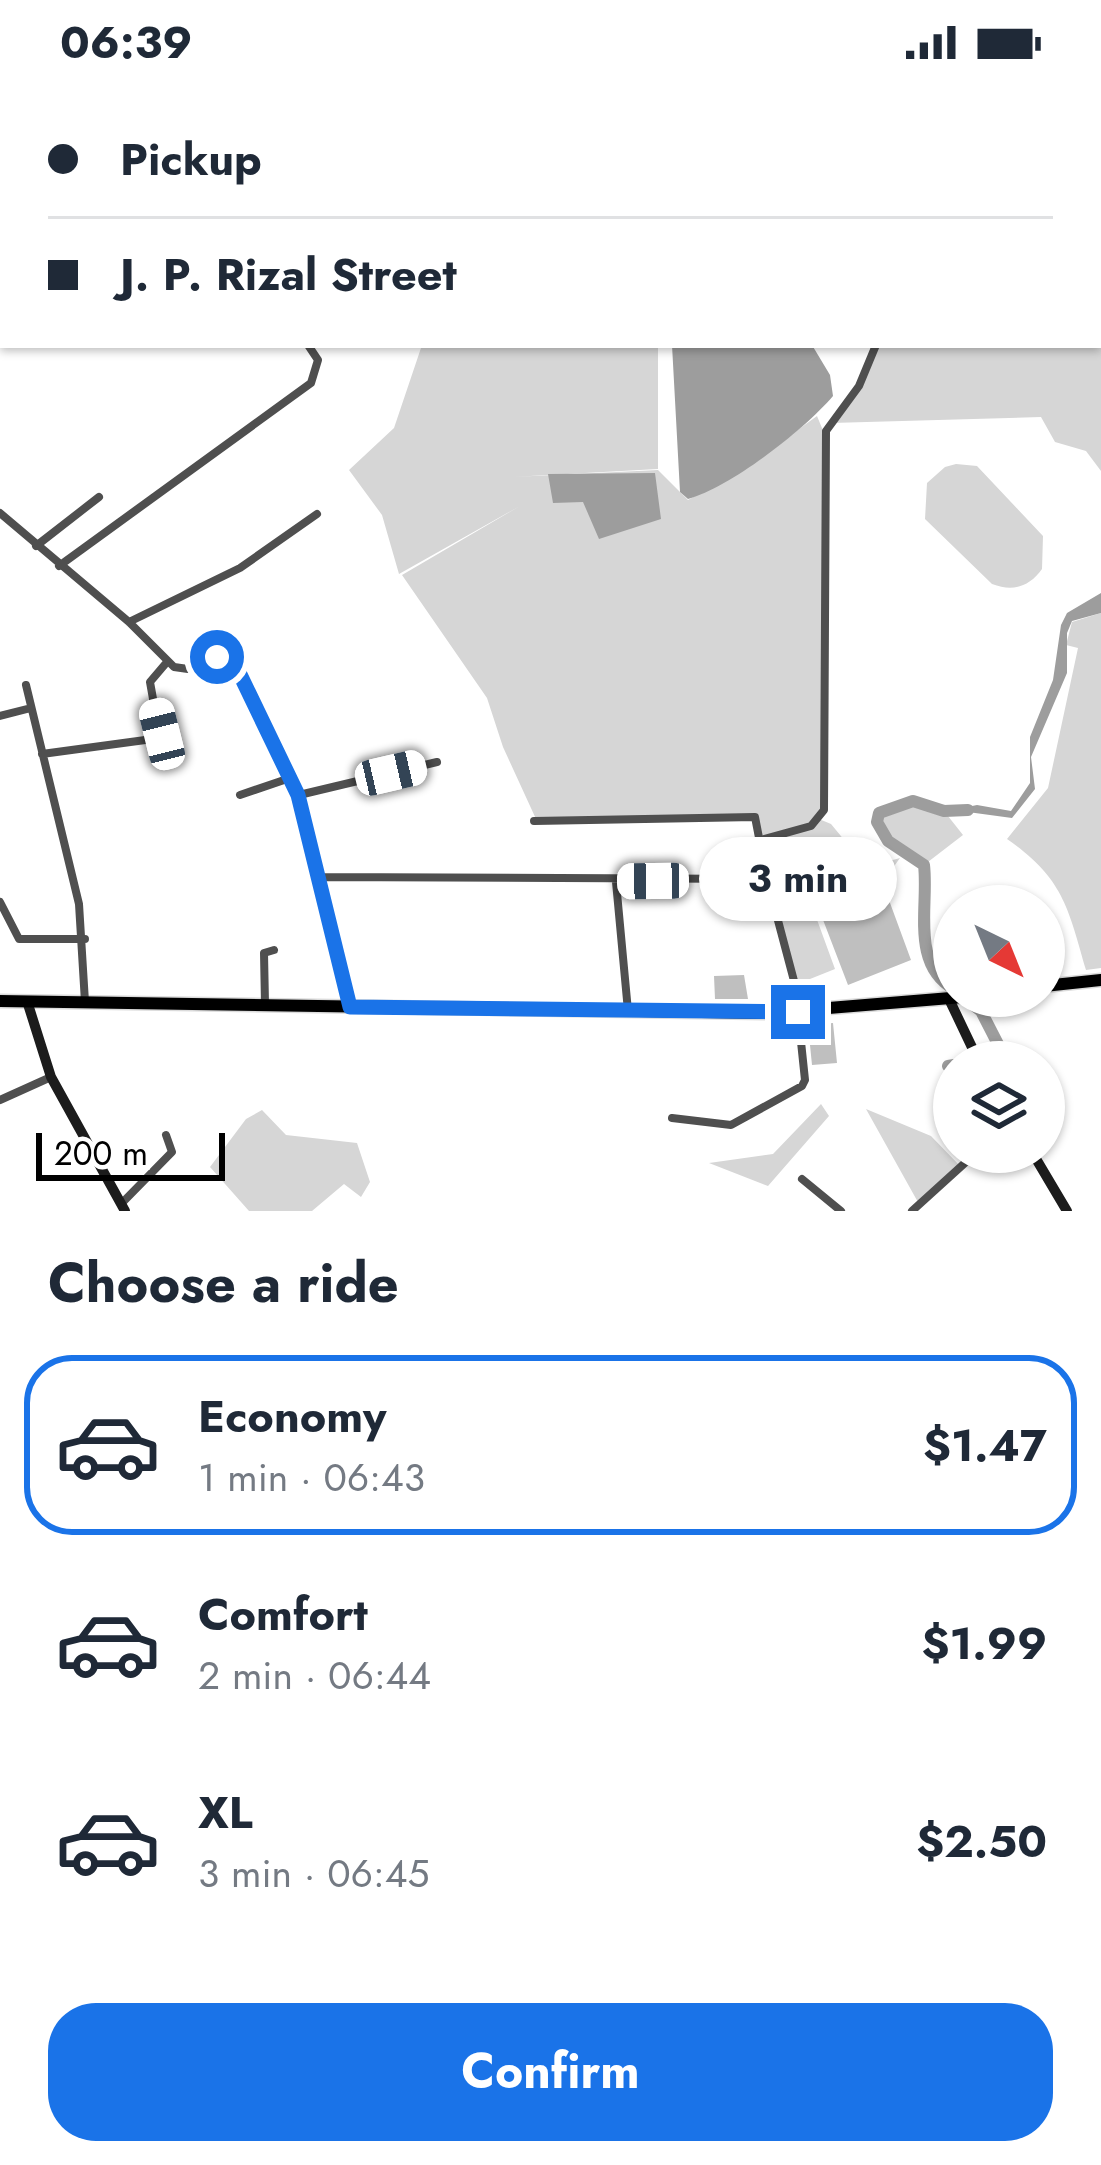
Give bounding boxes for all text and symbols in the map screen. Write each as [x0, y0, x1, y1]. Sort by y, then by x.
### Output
text: 06:39 [60, 10, 192, 75]
text: Pickup [120, 127, 262, 192]
text: J. P. Rizal Street [120, 242, 457, 307]
route start [190, 630, 244, 684]
car [136, 695, 188, 773]
car [352, 747, 430, 799]
callout: 3 min [699, 838, 897, 922]
text: 3 min [747, 850, 849, 907]
car [617, 862, 689, 900]
north arrow [933, 885, 1065, 1017]
map controls [933, 885, 1065, 1173]
route end [771, 985, 825, 1039]
button: layers [933, 1041, 1065, 1173]
scale bar [36, 1127, 225, 1180]
text: 200 m [54, 1130, 148, 1177]
text: Choose a ride [48, 1244, 399, 1322]
text: Economy [198, 1384, 386, 1449]
icon: car [54, 1391, 162, 1499]
text: $1.47 [923, 1413, 1047, 1478]
text: 1 min · 06:43 [198, 1449, 425, 1506]
text: Comfort [198, 1582, 368, 1647]
icon: car [54, 1589, 162, 1697]
text: $1.99 [921, 1611, 1047, 1676]
text: 2 min · 06:44 [198, 1647, 431, 1704]
text: XL [198, 1780, 253, 1845]
icon: car [54, 1787, 162, 1895]
text: $2.50 [916, 1809, 1047, 1874]
text: 3 min · 06:45 [198, 1845, 429, 1902]
button: Confirm [48, 2003, 1053, 2141]

